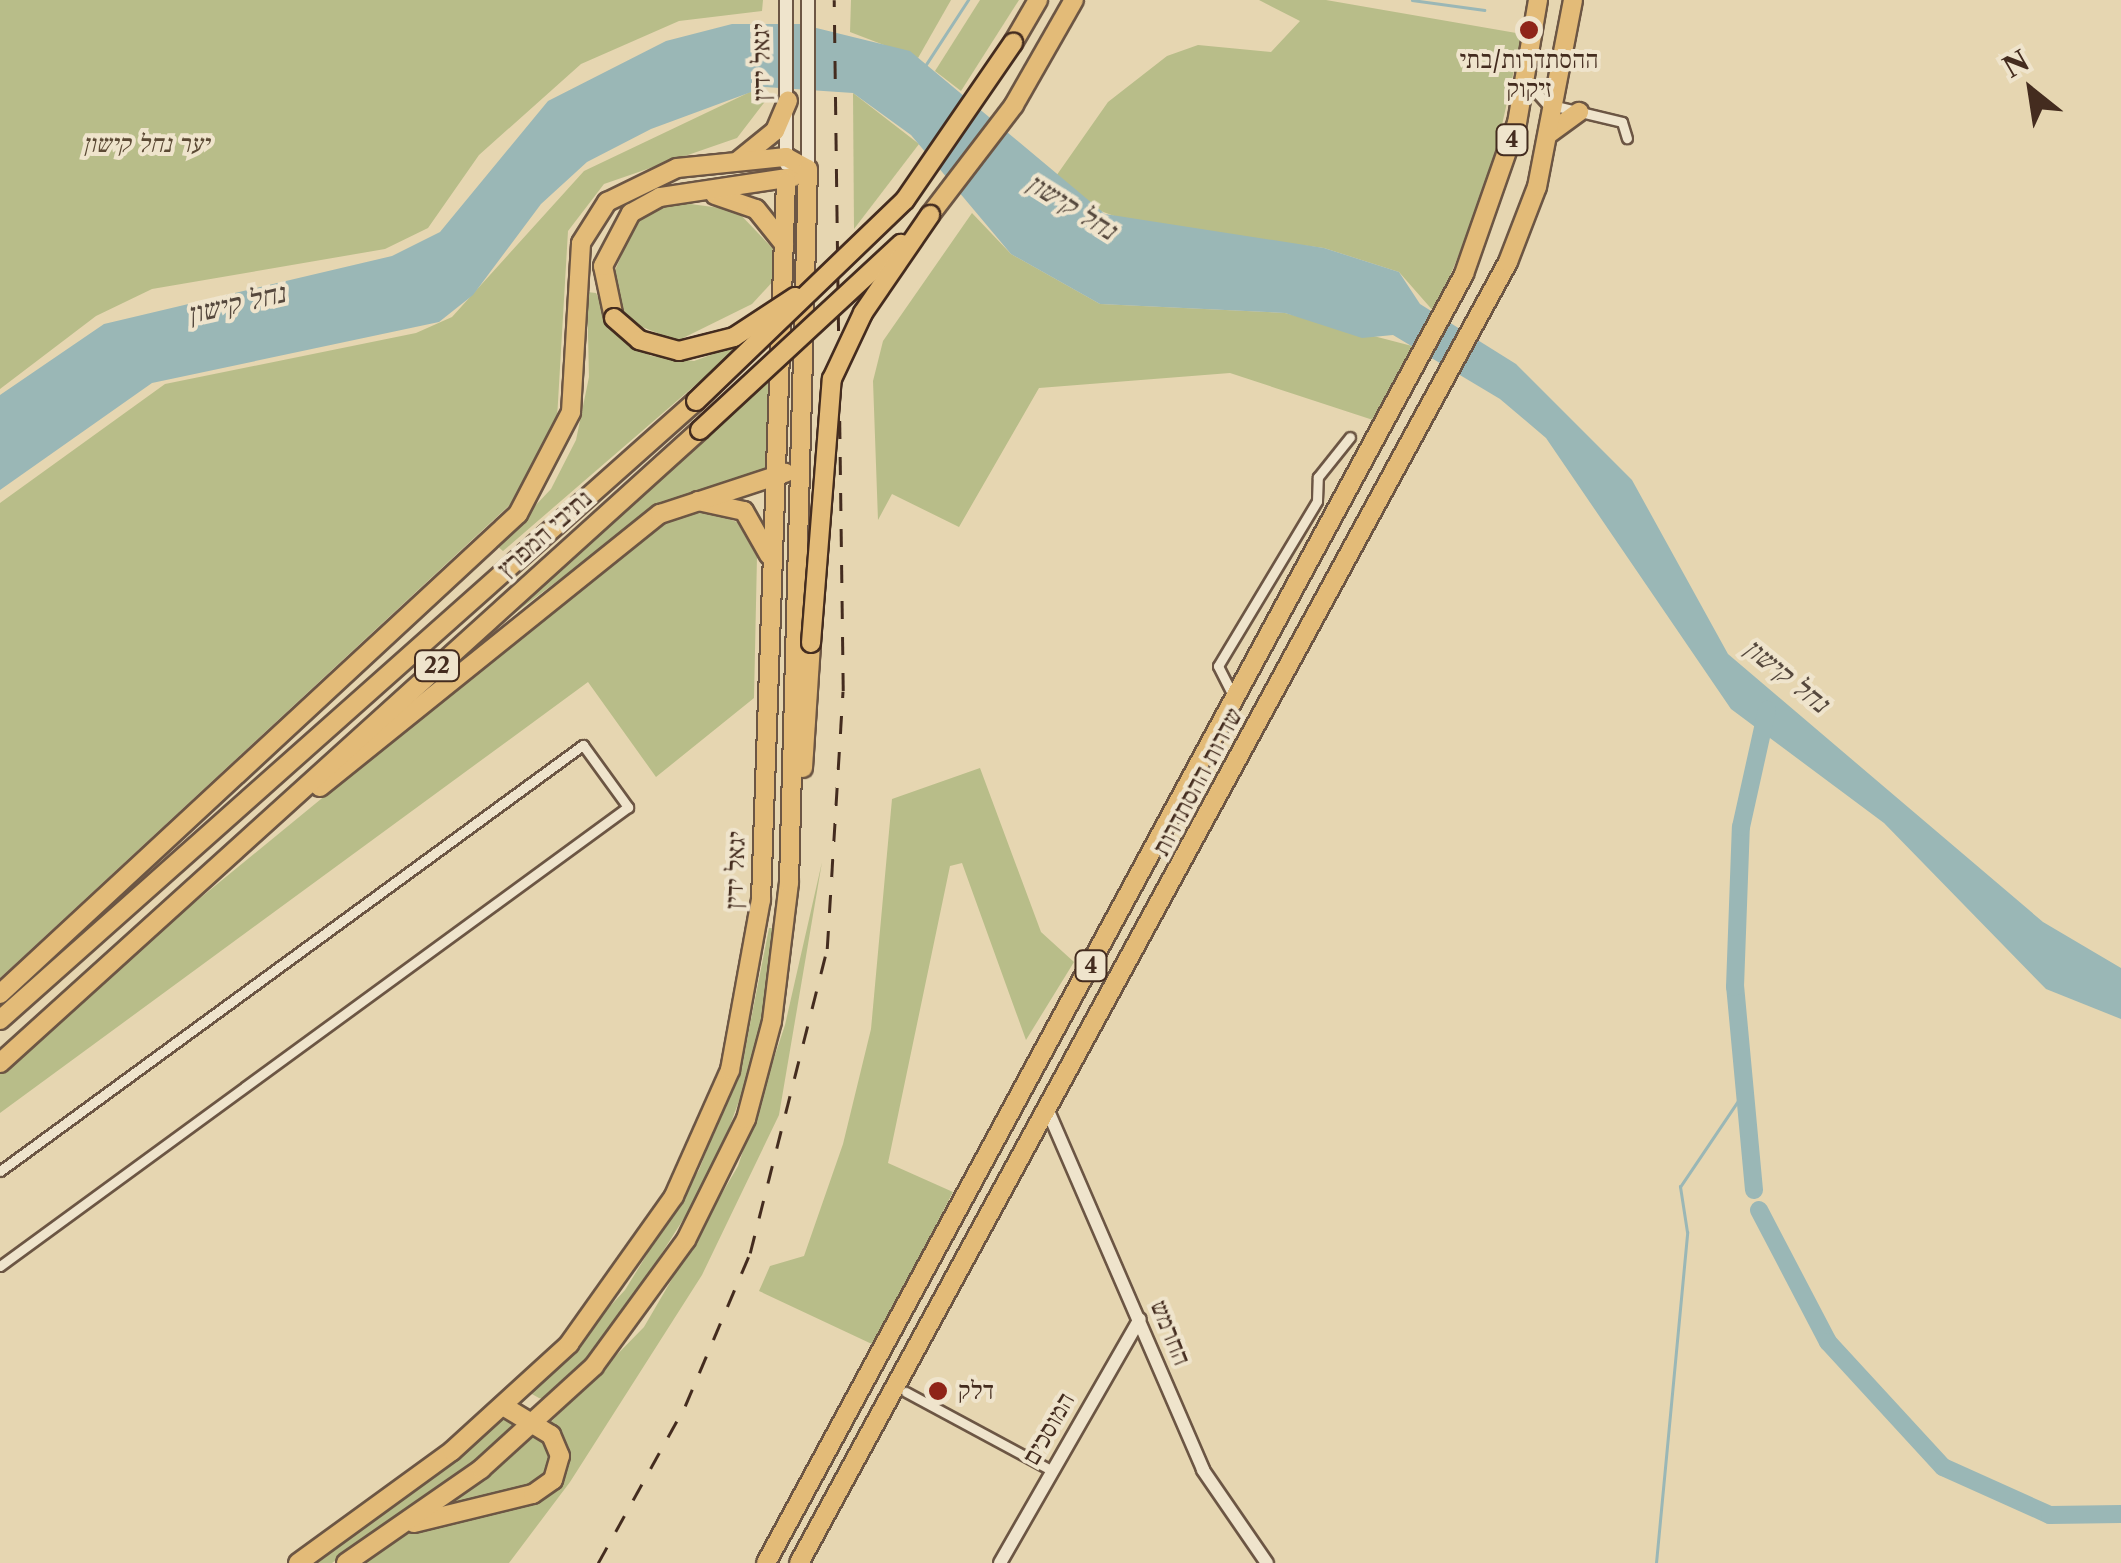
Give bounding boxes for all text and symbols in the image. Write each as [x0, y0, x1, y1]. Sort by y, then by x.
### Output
marker: ההסתדרות/בתי זיקוק [1518, 19, 1540, 41]
street label: יגאל ידין [746, 23, 778, 101]
north arrow [1981, 40, 2081, 140]
text: N [1997, 43, 2035, 85]
place label: ההסתדרות/בתי זיקוק [1460, 46, 1598, 105]
road number: 4 [1494, 123, 1530, 157]
park label: יער נחל קישון [83, 129, 209, 159]
water label: נחל קישון [1021, 166, 1123, 246]
water label: נחל קישון [184, 276, 288, 330]
street label: נתיבי המפרץ [492, 484, 598, 584]
water label: נחל קישון [1738, 631, 1836, 719]
road number: 22 [412, 649, 462, 683]
street label: שדרות ההסתדרות [1147, 703, 1249, 861]
street label: יגאל ידין [720, 831, 752, 909]
road number: 4 [1074, 949, 1108, 983]
street label: החרמש [1143, 1296, 1197, 1370]
place label: דלק [958, 1376, 994, 1406]
marker: דלק [927, 1380, 949, 1402]
street label: המוסכים [1016, 1388, 1082, 1470]

